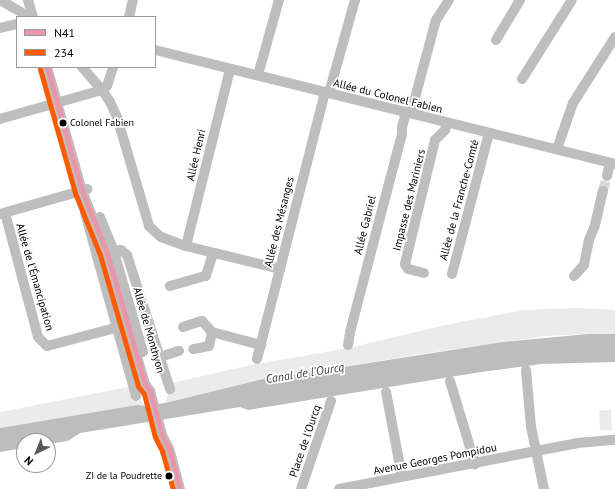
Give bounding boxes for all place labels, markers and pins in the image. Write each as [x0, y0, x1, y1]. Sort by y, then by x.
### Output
place label: Colonel Fabien [70, 117, 134, 129]
marker: Colonel Fabien [58, 118, 68, 128]
place label: ZI de la Poudrette [86, 470, 162, 482]
marker: ZI de la Poudrette [164, 471, 174, 481]

